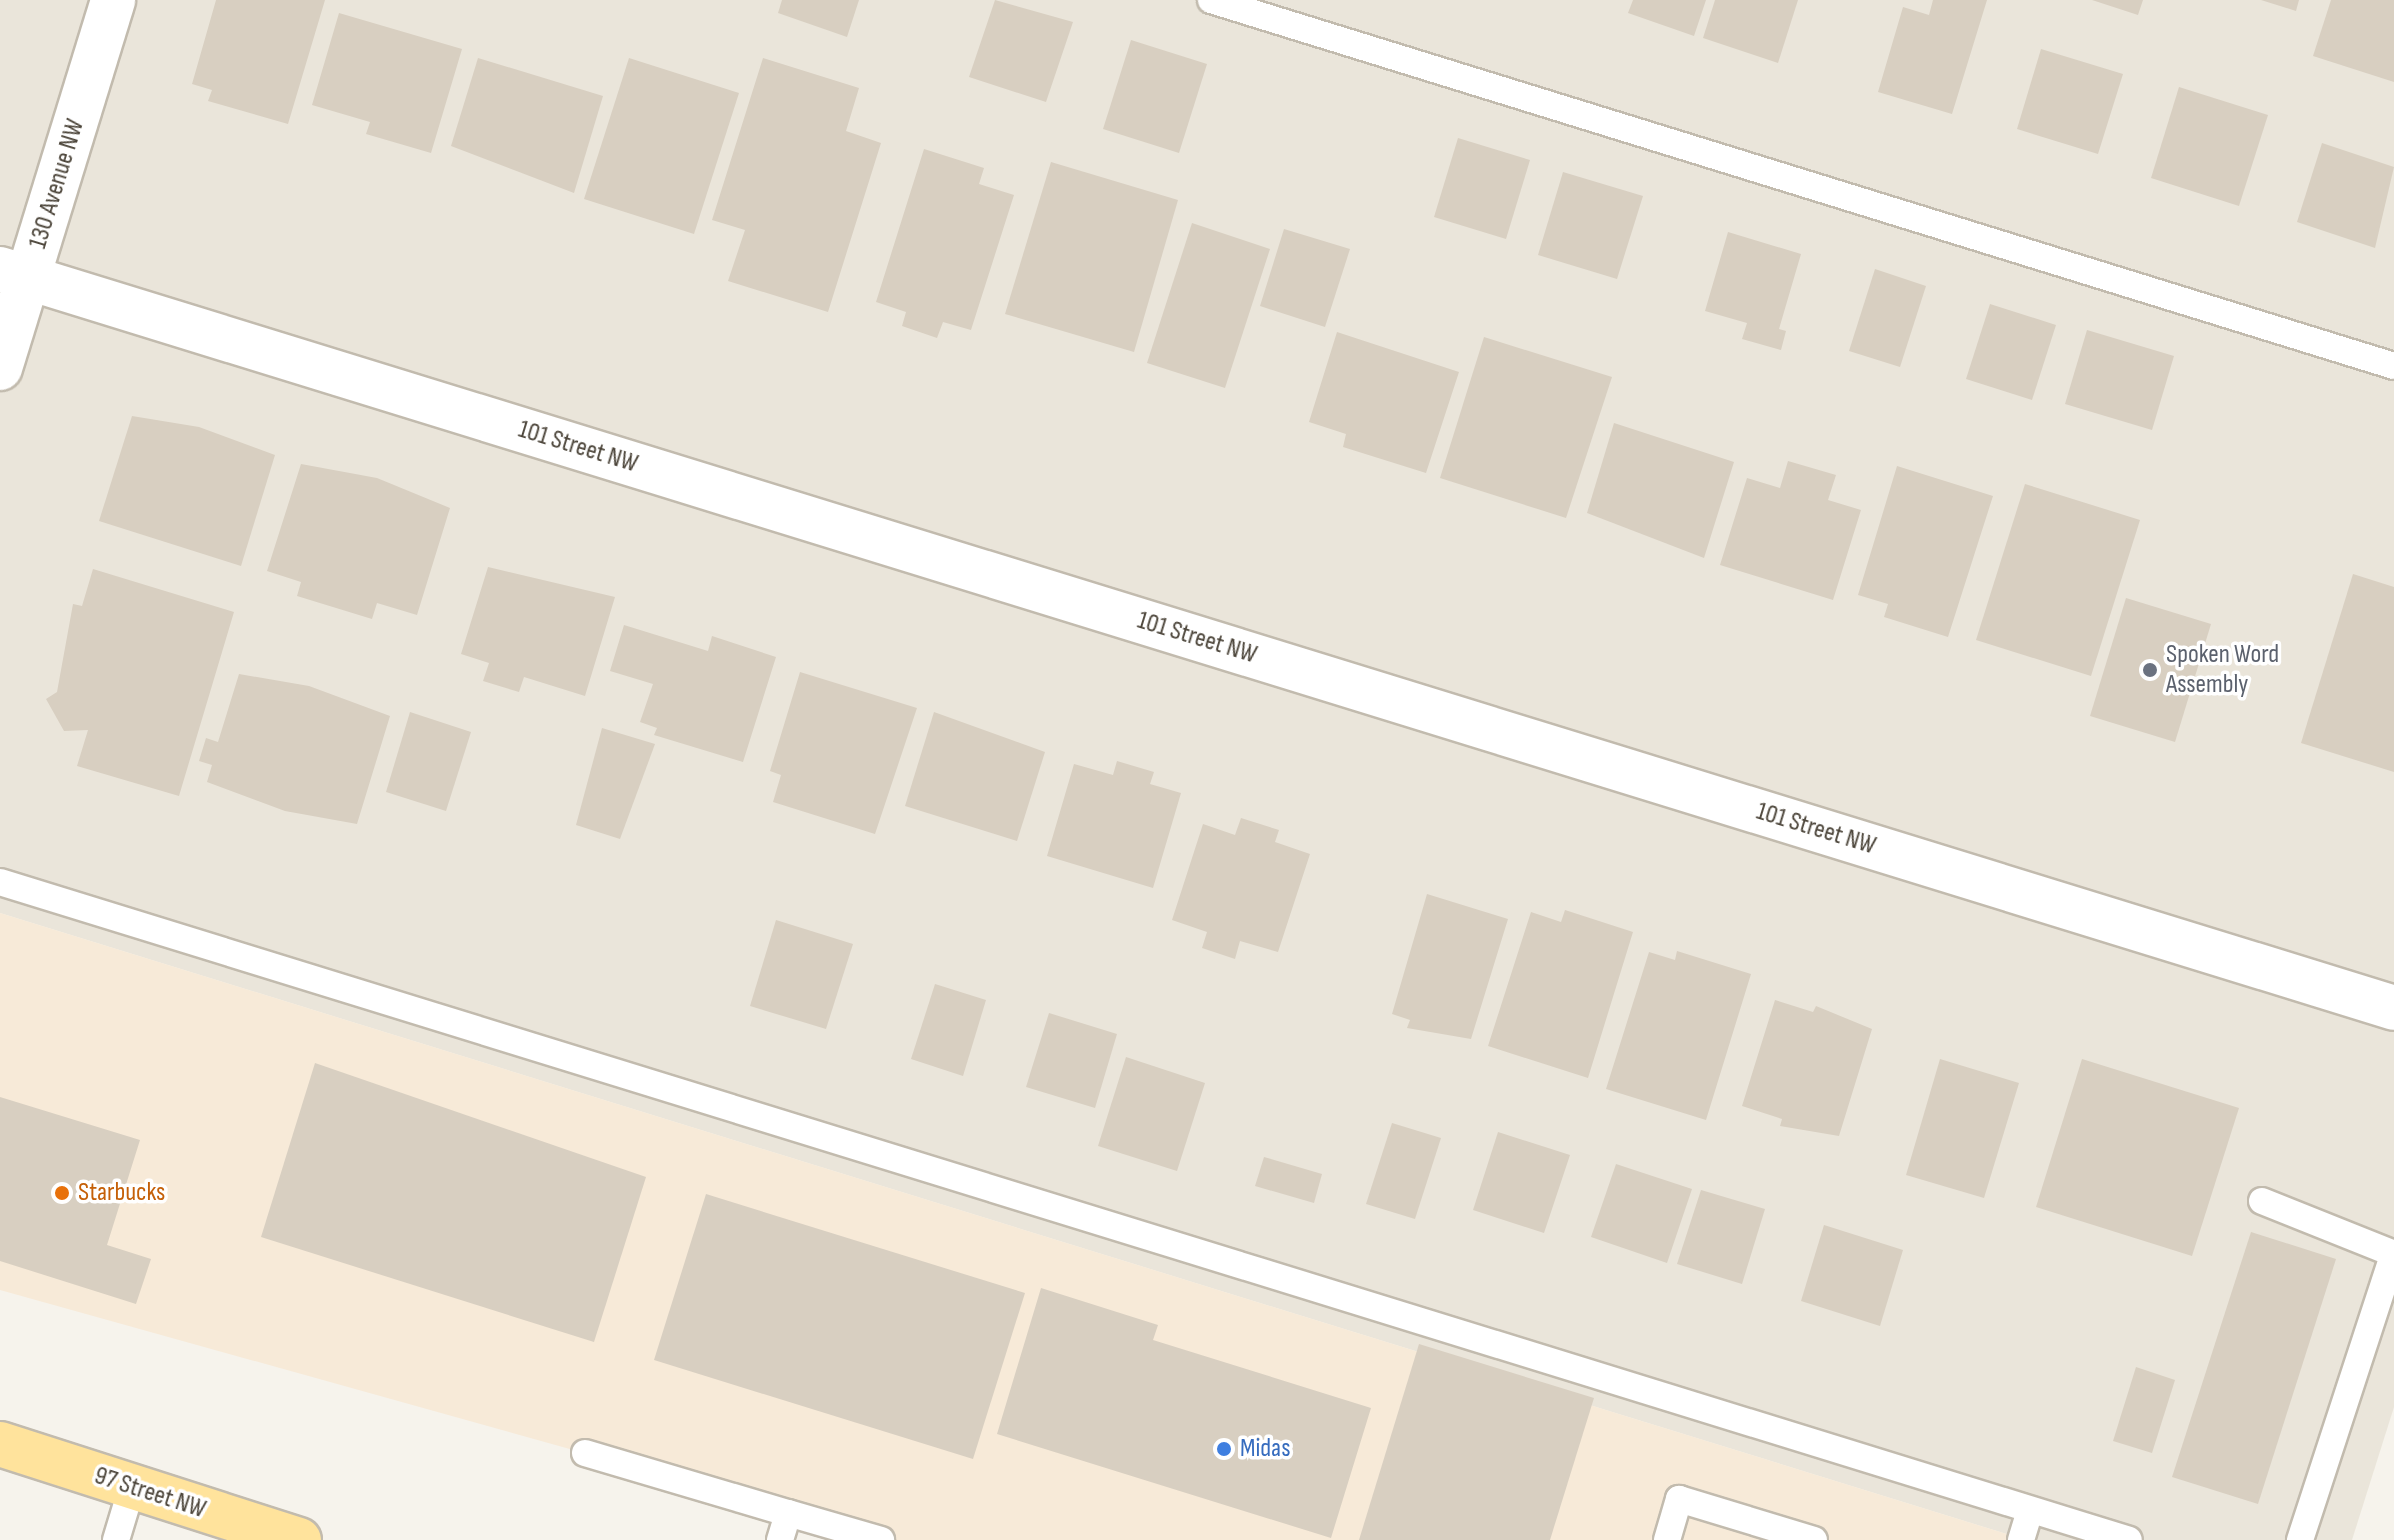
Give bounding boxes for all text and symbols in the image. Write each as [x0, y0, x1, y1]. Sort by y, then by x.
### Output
street label: 130 Avenue NW [23, 116, 91, 252]
street label: 101 Street NW [515, 414, 641, 480]
street label: 101 Street NW [1134, 605, 1260, 671]
place label: Spoken Word Assembly [2166, 639, 2279, 700]
marker: Spoken Word Assembly [2141, 661, 2159, 679]
street label: 101 Street NW [1753, 796, 1879, 862]
place label: Starbucks [78, 1177, 165, 1209]
marker: Starbucks [53, 1184, 71, 1202]
place label: Midas [1240, 1433, 1290, 1465]
marker: Midas [1215, 1440, 1233, 1458]
street label: 97 Street NW [90, 1460, 210, 1526]

